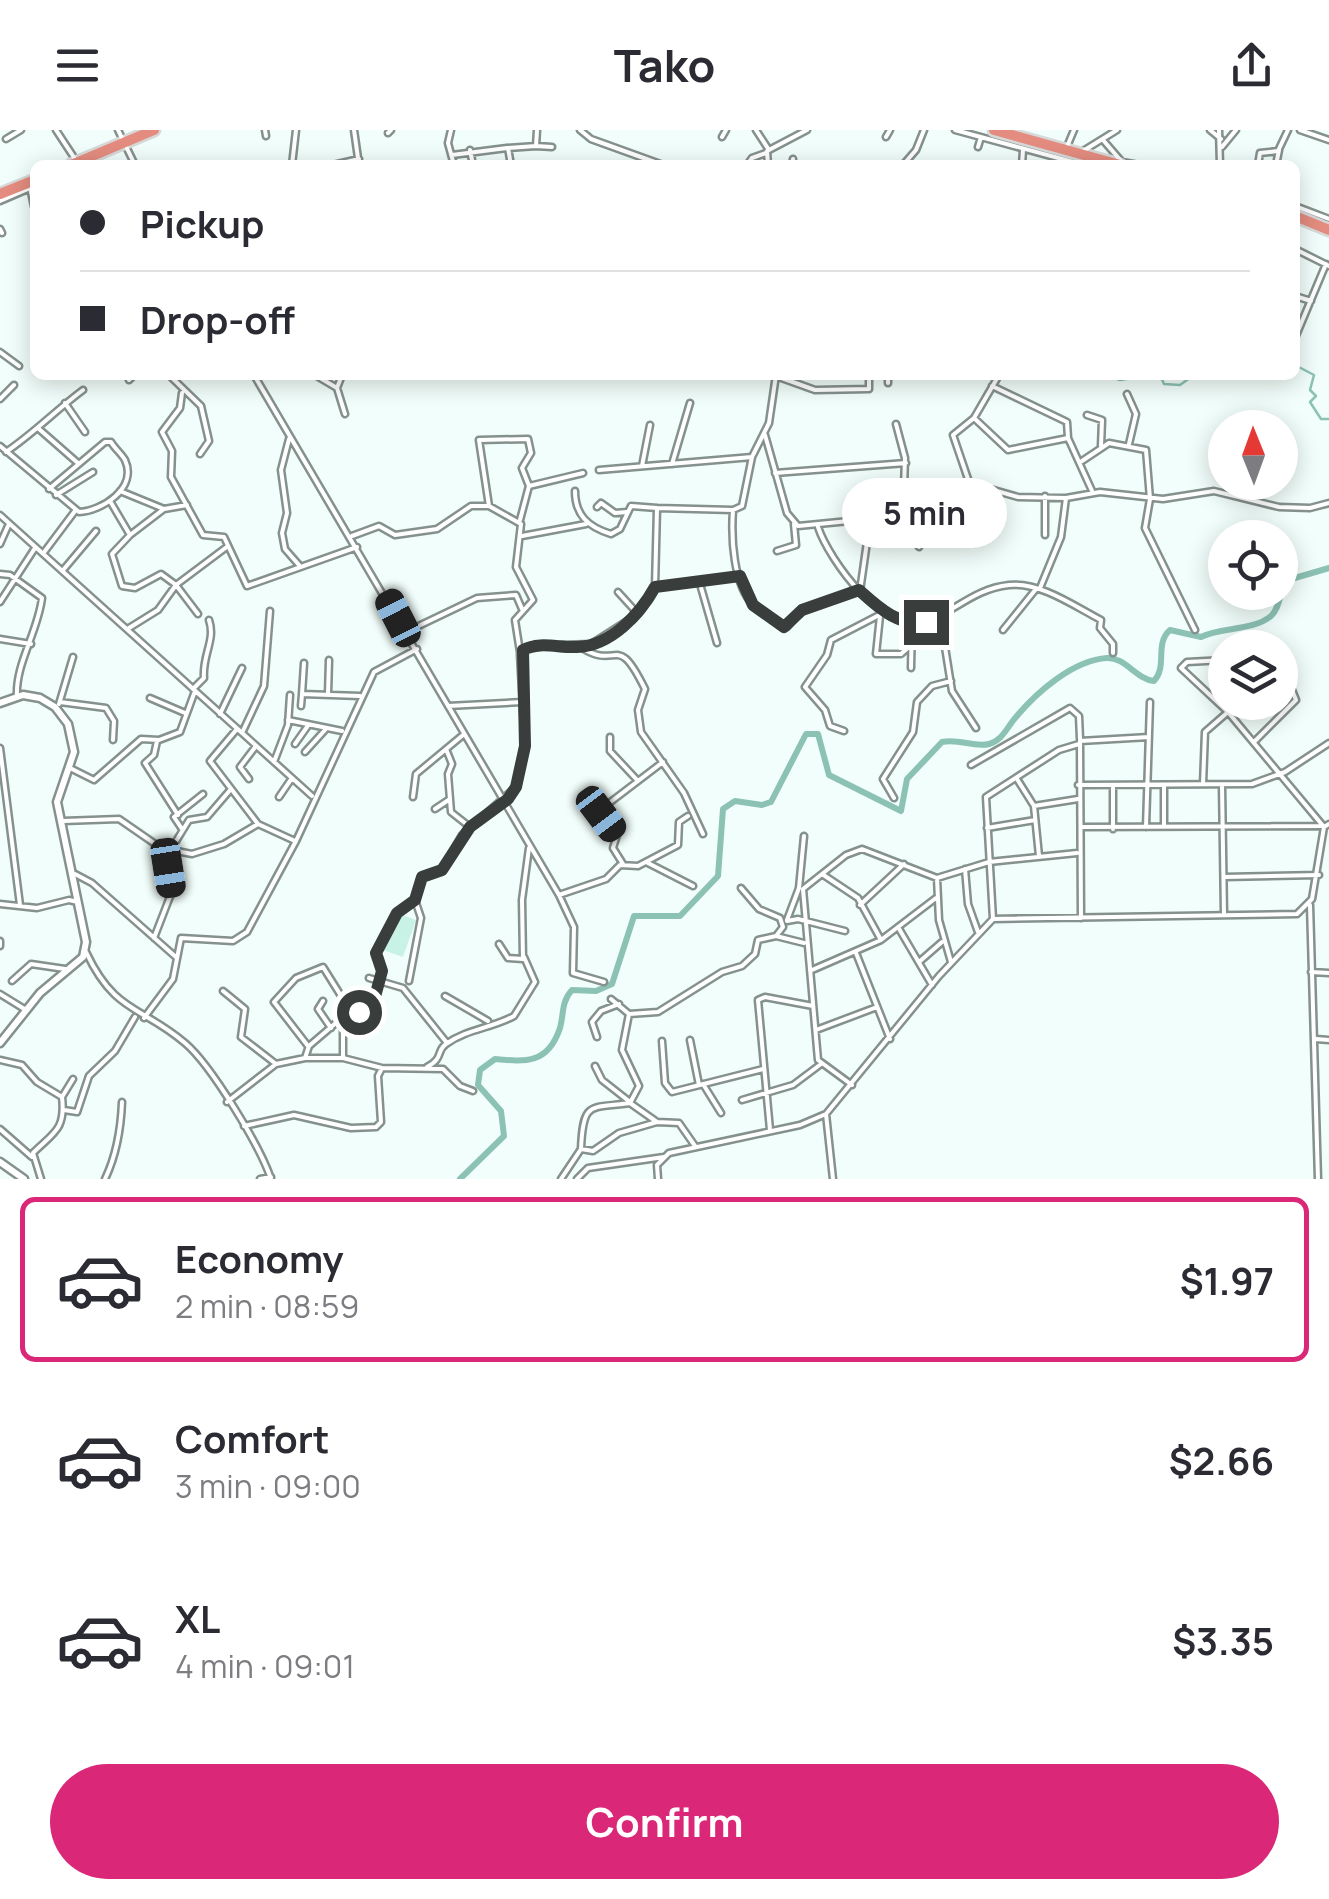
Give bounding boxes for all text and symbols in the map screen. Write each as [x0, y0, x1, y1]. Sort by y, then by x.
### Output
text: Tako [614, 34, 715, 96]
icon: menu [50, 38, 105, 93]
icon: share [1224, 38, 1279, 93]
text: Pickup [140, 197, 264, 249]
text: Drop-off [140, 293, 295, 345]
north arrow [1208, 410, 1298, 500]
map controls [1208, 410, 1298, 720]
callout: 5 min [844, 477, 1008, 547]
text: 5 min [883, 491, 966, 535]
button: locate [1208, 520, 1298, 610]
car [371, 584, 425, 652]
route end [904, 600, 949, 645]
button: layers [1208, 630, 1298, 720]
car [571, 781, 631, 847]
car [148, 836, 188, 900]
route start [337, 990, 382, 1035]
text: Economy [175, 1232, 344, 1284]
icon: car [55, 1235, 145, 1325]
text: $1.97 [1180, 1254, 1274, 1306]
text: 2 min · 08:59 [175, 1284, 359, 1328]
text: Comfort [175, 1412, 329, 1464]
icon: car [55, 1415, 145, 1505]
text: $2.66 [1169, 1434, 1274, 1486]
text: 3 min · 09:00 [175, 1464, 361, 1508]
text: XL [175, 1592, 220, 1644]
icon: car [55, 1595, 145, 1685]
text: $3.35 [1172, 1614, 1274, 1666]
text: 4 min · 09:01 [175, 1644, 355, 1688]
button: Confirm [50, 1764, 1279, 1879]

